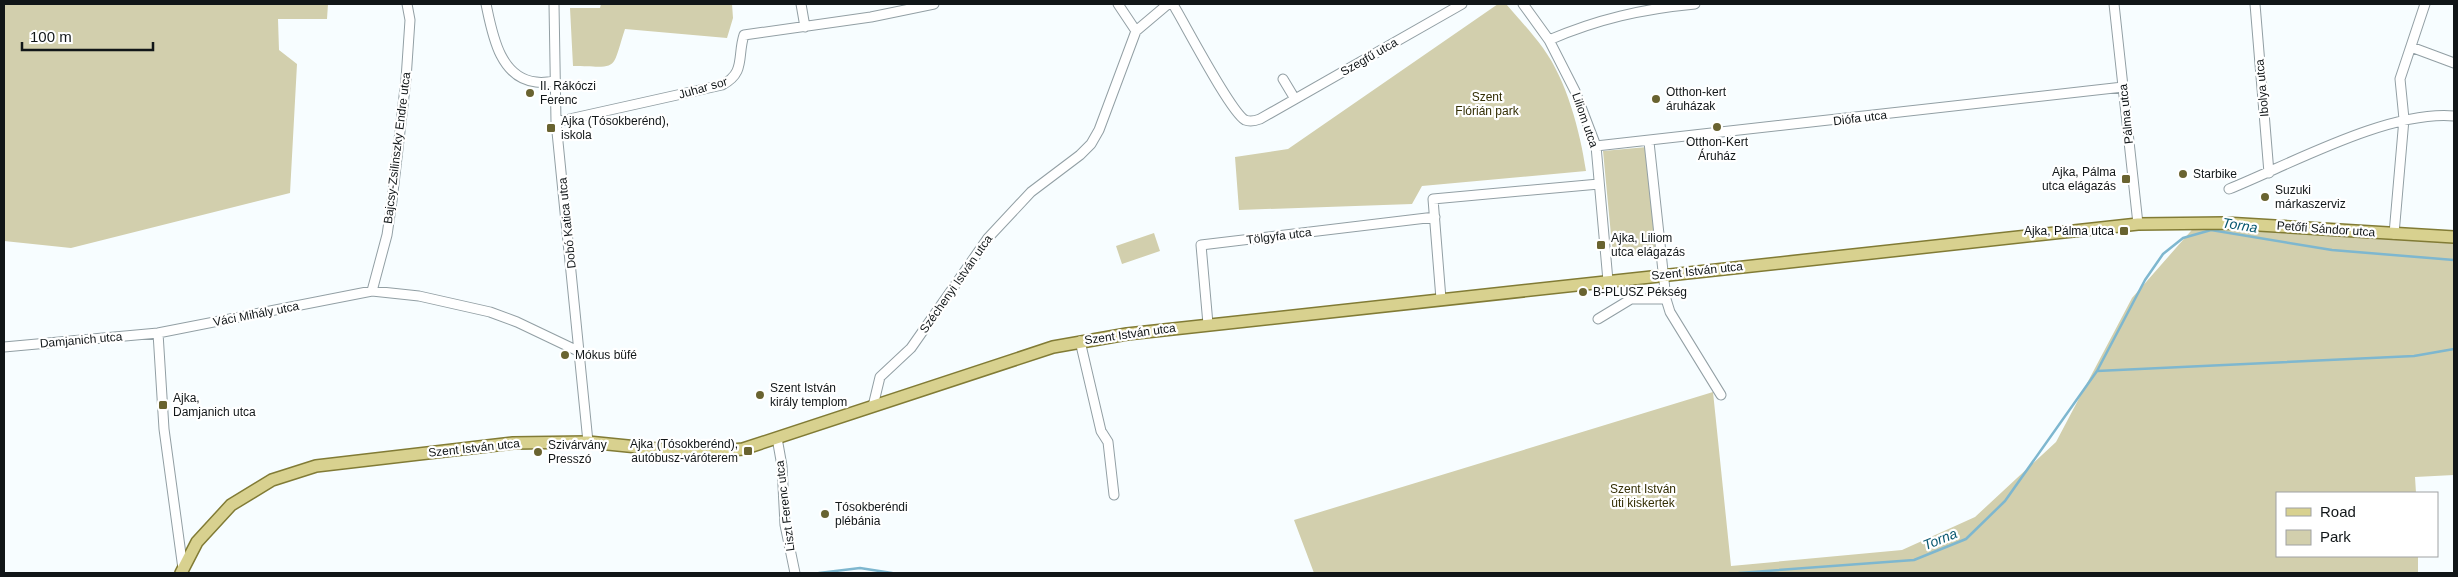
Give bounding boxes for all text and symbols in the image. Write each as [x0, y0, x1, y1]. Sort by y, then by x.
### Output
scale bar [22, 20, 154, 52]
text: 100 m [30, 28, 72, 45]
street label: Szegfű utca [1338, 35, 1400, 79]
street label: Ibolya utca [2252, 58, 2272, 118]
street label: Bajcsy-Zsilinszky Endre utca [381, 71, 413, 225]
street label: Juhar sor [677, 74, 729, 102]
place label: II. Rákóczi Ferenc [540, 79, 596, 107]
street label: Pálma utca [2116, 83, 2136, 145]
place label: Otthon-kert áruházak [1666, 85, 1727, 113]
marker: II. Rákóczi Ferenc [524, 87, 536, 99]
park label: Szent Flórián park [1455, 90, 1520, 118]
street label: Liliom utca [1569, 91, 1601, 150]
marker: Otthon-kert áruházak [1650, 93, 1662, 105]
street label: Diófa utca [1832, 108, 1888, 128]
place label: Ajka (Tósokberénd), iskola [561, 114, 669, 142]
marker: Otthon-Kert Áruház [1711, 121, 1723, 133]
marker: Ajka (Tósokberénd), iskola [545, 122, 557, 134]
place label: Otthon-Kert Áruház [1686, 135, 1749, 163]
place label: Ajka, Pálma utca elágazás [2042, 165, 2116, 193]
place label: Starbike [2193, 167, 2237, 181]
marker: Starbike [2177, 168, 2189, 180]
marker: Ajka, Pálma utca elágazás [2120, 173, 2132, 185]
street label: Dobó Katica utca [555, 177, 579, 269]
place label: Suzuki márkaszerviz [2275, 183, 2346, 211]
marker: Suzuki márkaszerviz [2259, 191, 2271, 203]
water label: Torna [2221, 214, 2259, 236]
street label: Petőfi Sándor utca [2276, 219, 2376, 239]
place label: Ajka, Pálma utca [2024, 224, 2114, 238]
street label: Tölgyfa utca [1246, 225, 1313, 247]
marker: Ajka, Pálma utca [2118, 225, 2130, 237]
place label: Ajka, Liliom utca elágazás [1611, 231, 1685, 259]
street label: Széchenyi István utca [917, 232, 995, 336]
marker: Ajka, Liliom utca elágazás [1595, 239, 1607, 251]
street label: Szent István utca [1650, 259, 1744, 283]
place label: B-PLUSZ Pékség [1593, 285, 1687, 299]
marker: B-PLUSZ Pékség [1577, 286, 1589, 298]
street label: Váci Mihály utca [212, 299, 301, 329]
street label: Szent István utca [1083, 321, 1177, 347]
street label: Damjanich utca [39, 329, 123, 351]
place label: Mókus büfé [575, 348, 637, 362]
marker: Mókus büfé [559, 349, 571, 361]
place label: Szent István király templom [770, 381, 847, 409]
marker: Szent István király templom [754, 389, 766, 401]
place label: Ajka, Damjanich utca [173, 391, 256, 419]
marker: Ajka, Damjanich utca [157, 399, 169, 411]
street label: Szent István utca [427, 436, 521, 460]
place label: Ajka (Tósokberénd), autóbusz-váróterem [630, 437, 738, 465]
place label: Szivárvány Presszó [548, 438, 607, 466]
marker: Ajka (Tósokberénd), autóbusz-váróterem [742, 445, 754, 457]
marker: Szivárvány Presszó [532, 446, 544, 458]
street label: Liszt Ferenc utca [772, 459, 798, 552]
park label: Szent István úti kiskertek [1610, 482, 1676, 510]
legend [2276, 492, 2438, 557]
place label: Tósokberéndi plébánia [835, 500, 908, 528]
text: Road [2320, 503, 2356, 520]
marker: Tósokberéndi plébánia [819, 508, 831, 520]
water label: Torna [1921, 525, 1960, 553]
text: Park [2320, 528, 2351, 545]

